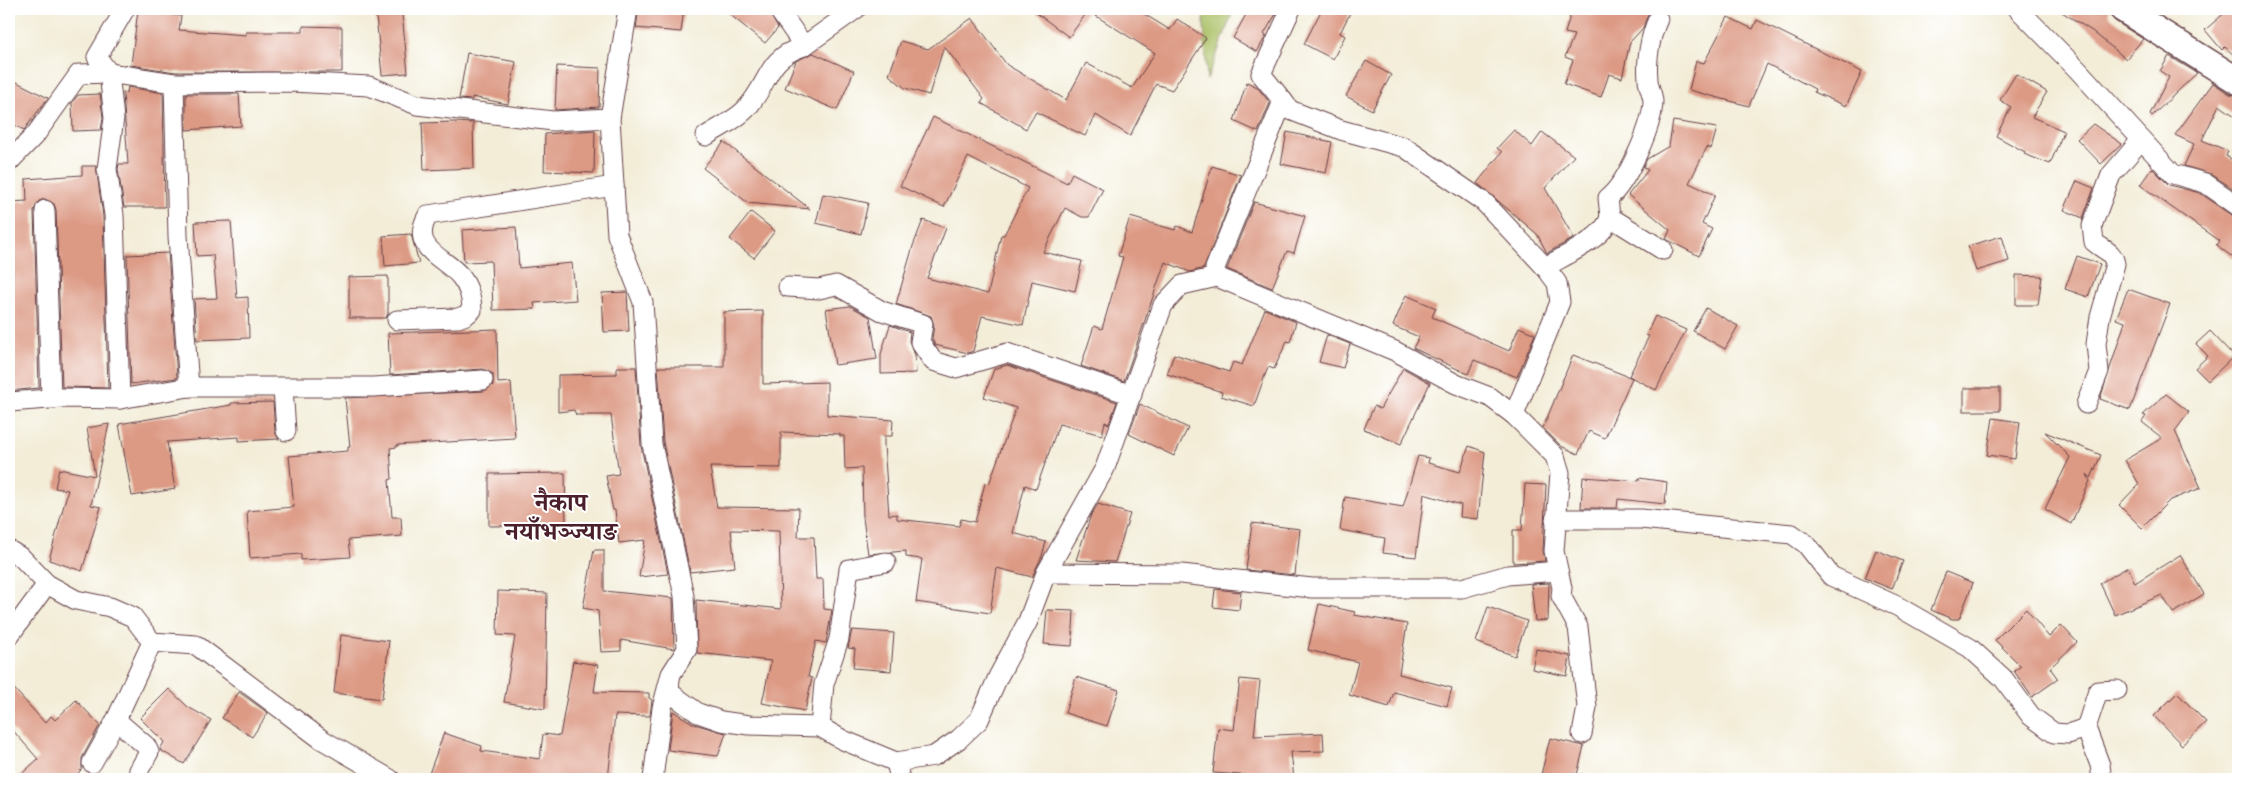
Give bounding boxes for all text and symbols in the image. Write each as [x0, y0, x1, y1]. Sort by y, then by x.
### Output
district label: नैकाप नयाँभञ्ज्याङ [503, 487, 619, 548]

